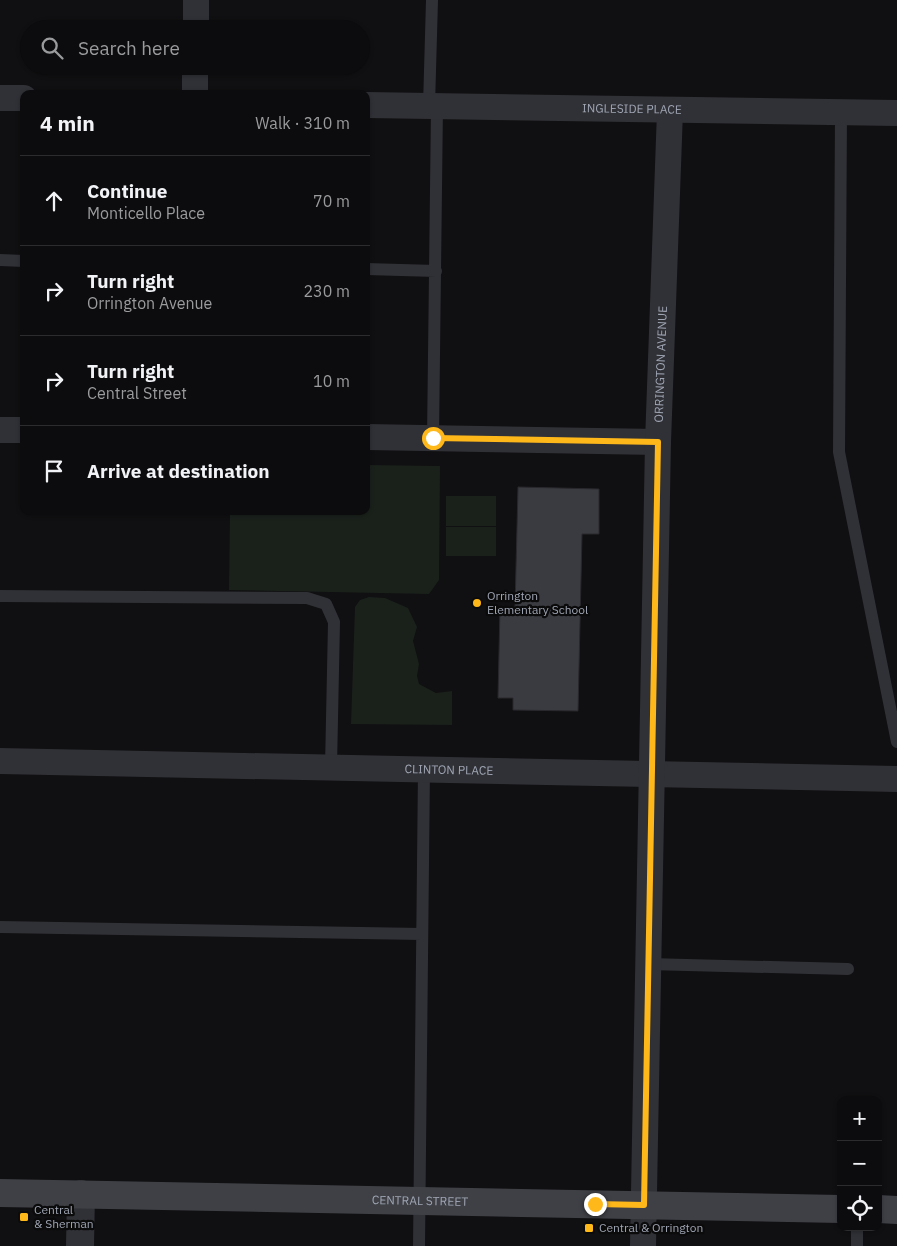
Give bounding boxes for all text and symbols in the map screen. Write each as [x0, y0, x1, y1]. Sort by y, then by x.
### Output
search box [20, 20, 370, 75]
icon: search [38, 34, 66, 62]
text: Search here [78, 36, 180, 60]
street label: INGLESIDE PLACE [582, 100, 682, 117]
text: 4 min [40, 109, 95, 137]
text: Walk · 310 m [255, 113, 350, 133]
text: Continue [87, 179, 167, 203]
icon: ahead [40, 187, 68, 215]
text: 70 m [313, 191, 350, 211]
text: Monticello Place [87, 203, 205, 223]
text: Turn right [87, 269, 174, 293]
icon: right [40, 277, 68, 305]
text: 230 m [303, 281, 350, 301]
text: Orrington Avenue [87, 293, 212, 313]
street label: ORRINGTON AVENUE [651, 306, 670, 423]
text: Turn right [87, 359, 174, 383]
icon: right [40, 367, 68, 395]
text: 10 m [313, 371, 350, 391]
text: Central Street [87, 383, 187, 403]
route start [422, 427, 445, 450]
icon: arrive [40, 457, 68, 485]
text: Arrive at destination [87, 459, 270, 483]
place label: Orrington Elementary School [487, 588, 588, 617]
marker: Orrington Elementary School [471, 597, 483, 609]
street label: CLINTON PLACE [404, 761, 493, 778]
map controls [837, 1096, 882, 1231]
button: + [837, 1096, 882, 1141]
button: − [837, 1141, 882, 1186]
button: locate [837, 1186, 882, 1231]
street label: CENTRAL STREET [372, 1192, 468, 1209]
route end [584, 1193, 607, 1216]
place label: Central & Sherman [34, 1202, 94, 1231]
marker: Central & Sherman [18, 1211, 30, 1223]
place label: Central & Orrington [599, 1220, 703, 1235]
marker: Central & Orrington [583, 1222, 595, 1234]

